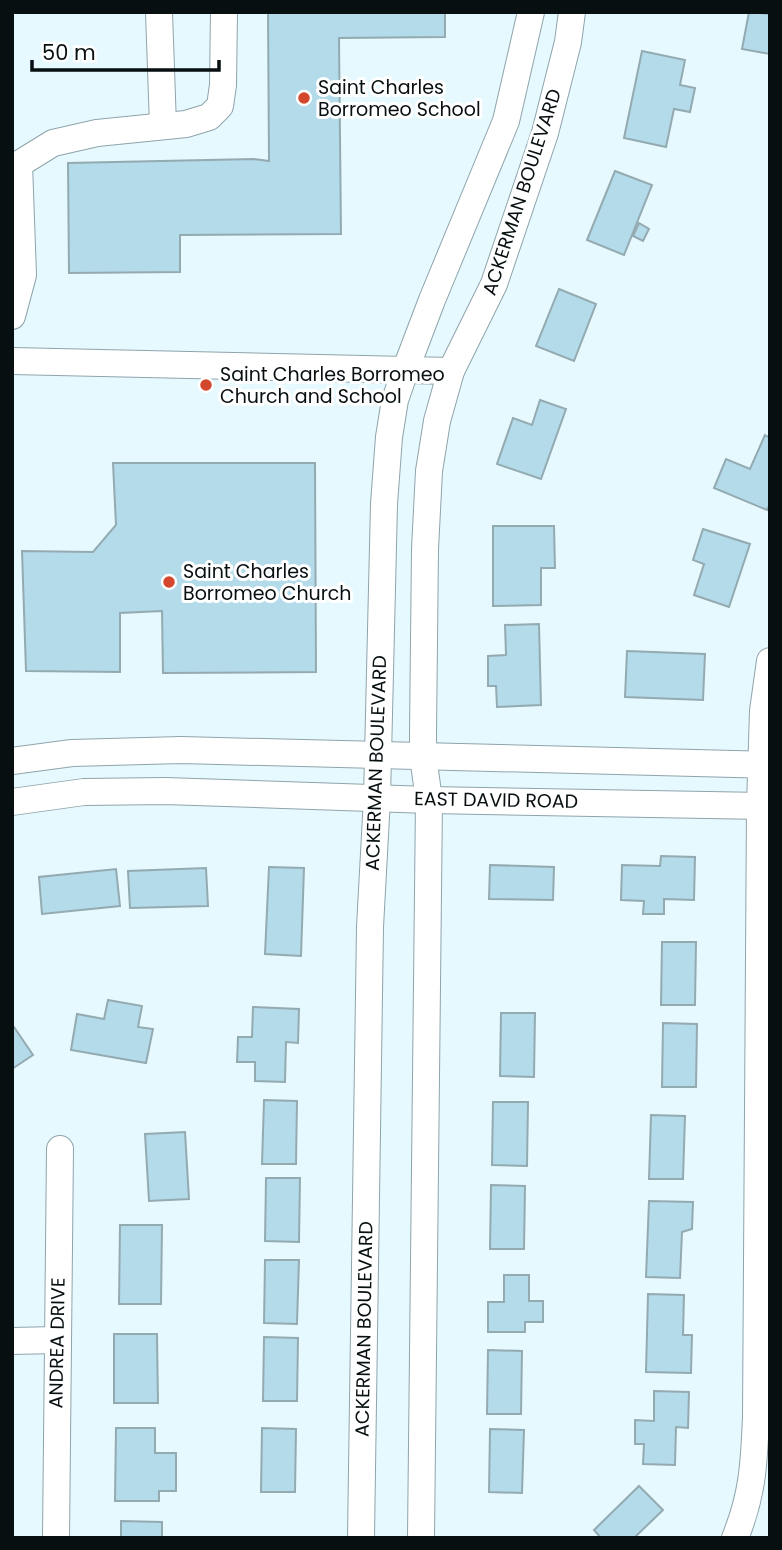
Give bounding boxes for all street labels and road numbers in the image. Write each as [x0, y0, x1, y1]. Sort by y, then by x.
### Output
street label: ACKERMAN BOULEVARD [476, 85, 568, 299]
street label: ACKERMAN BOULEVARD [359, 655, 393, 871]
street label: EAST DAVID ROAD [414, 785, 578, 815]
street label: ACKERMAN BOULEVARD [349, 1221, 379, 1437]
street label: ANDREA DRIVE [42, 1277, 72, 1409]

